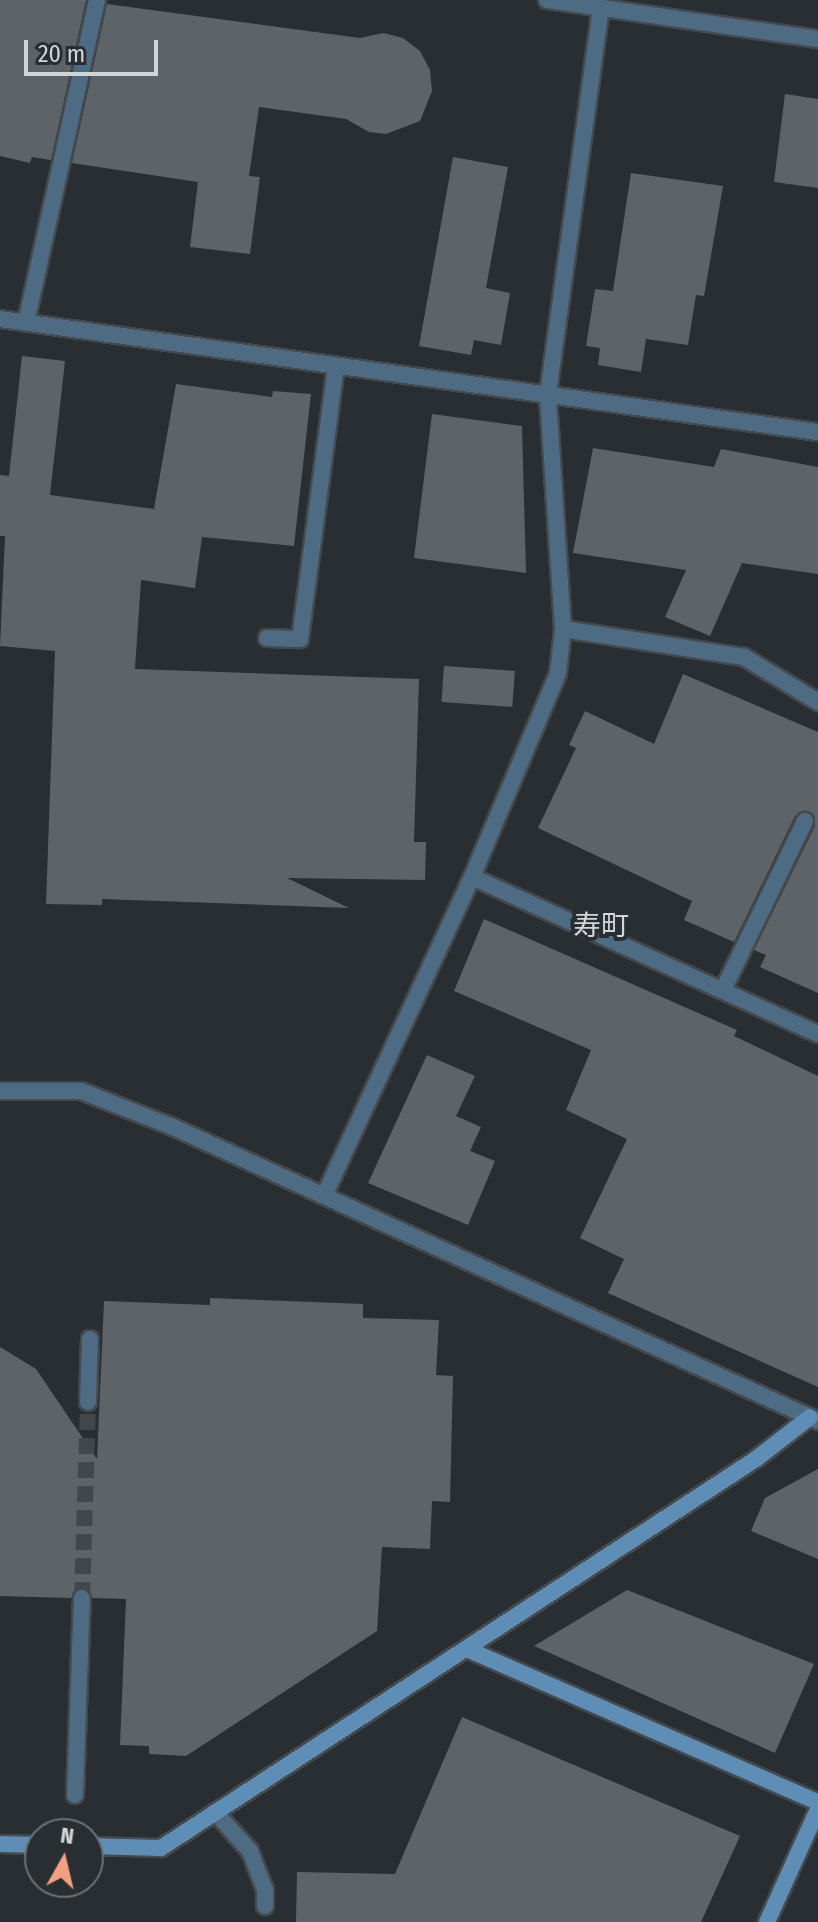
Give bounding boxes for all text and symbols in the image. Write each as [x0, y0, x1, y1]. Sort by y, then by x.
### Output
scale bar [28, 24, 162, 74]
text: 20 m [38, 40, 85, 68]
district label: 寿町 [573, 909, 629, 943]
north arrow [24, 1818, 104, 1898]
text: N [59, 1821, 76, 1850]

